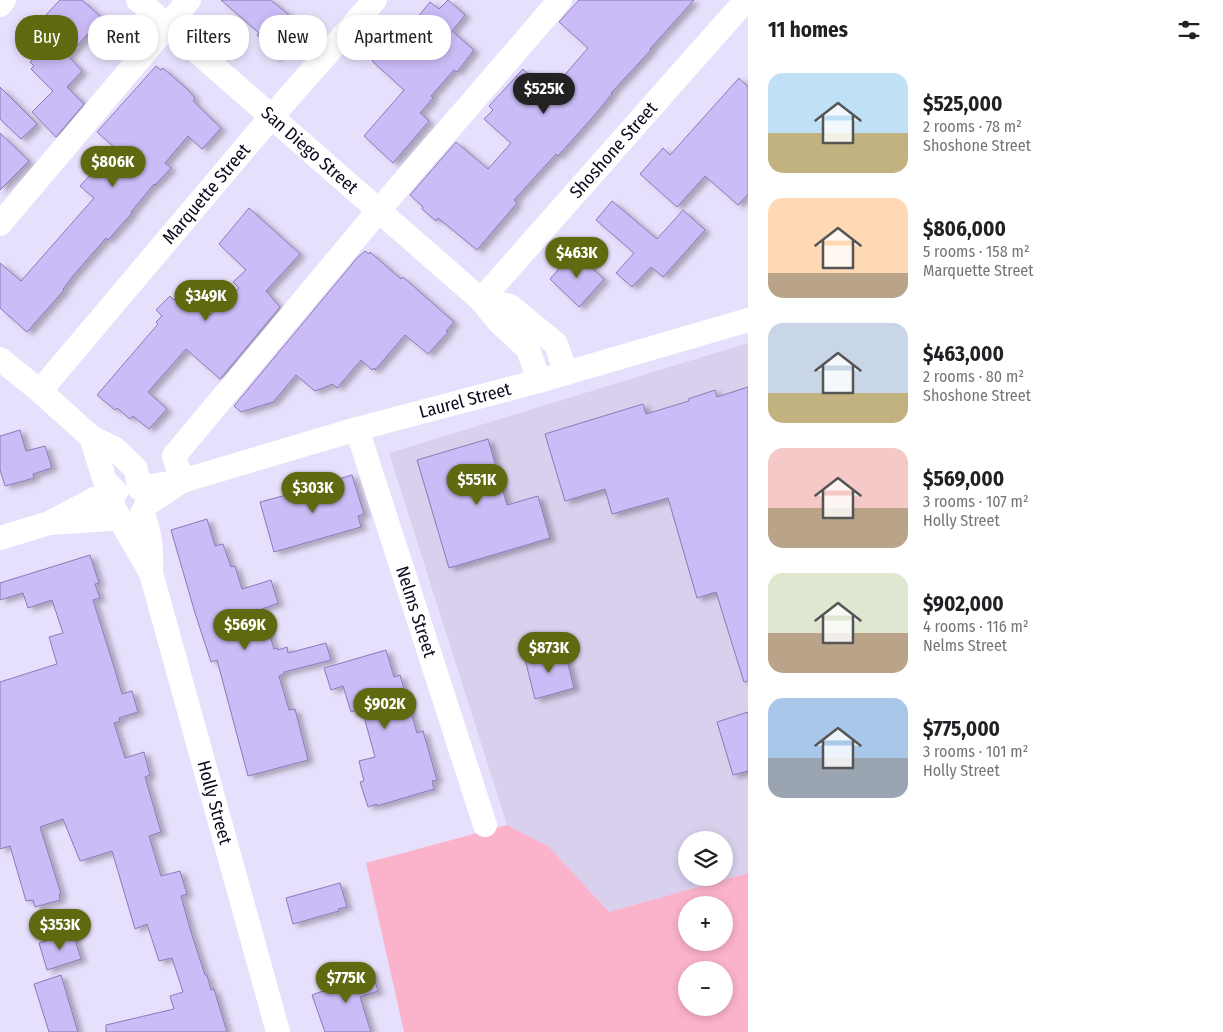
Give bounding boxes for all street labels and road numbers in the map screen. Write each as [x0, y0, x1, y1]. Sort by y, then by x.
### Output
street label: Shoshone Street [565, 97, 662, 203]
street label: San Diego Street [257, 102, 363, 198]
street label: Marquette Street [158, 139, 255, 248]
street label: Laurel Street [417, 378, 513, 423]
street label: Nelms Street [391, 563, 441, 660]
street label: Holly Street [192, 758, 237, 847]

